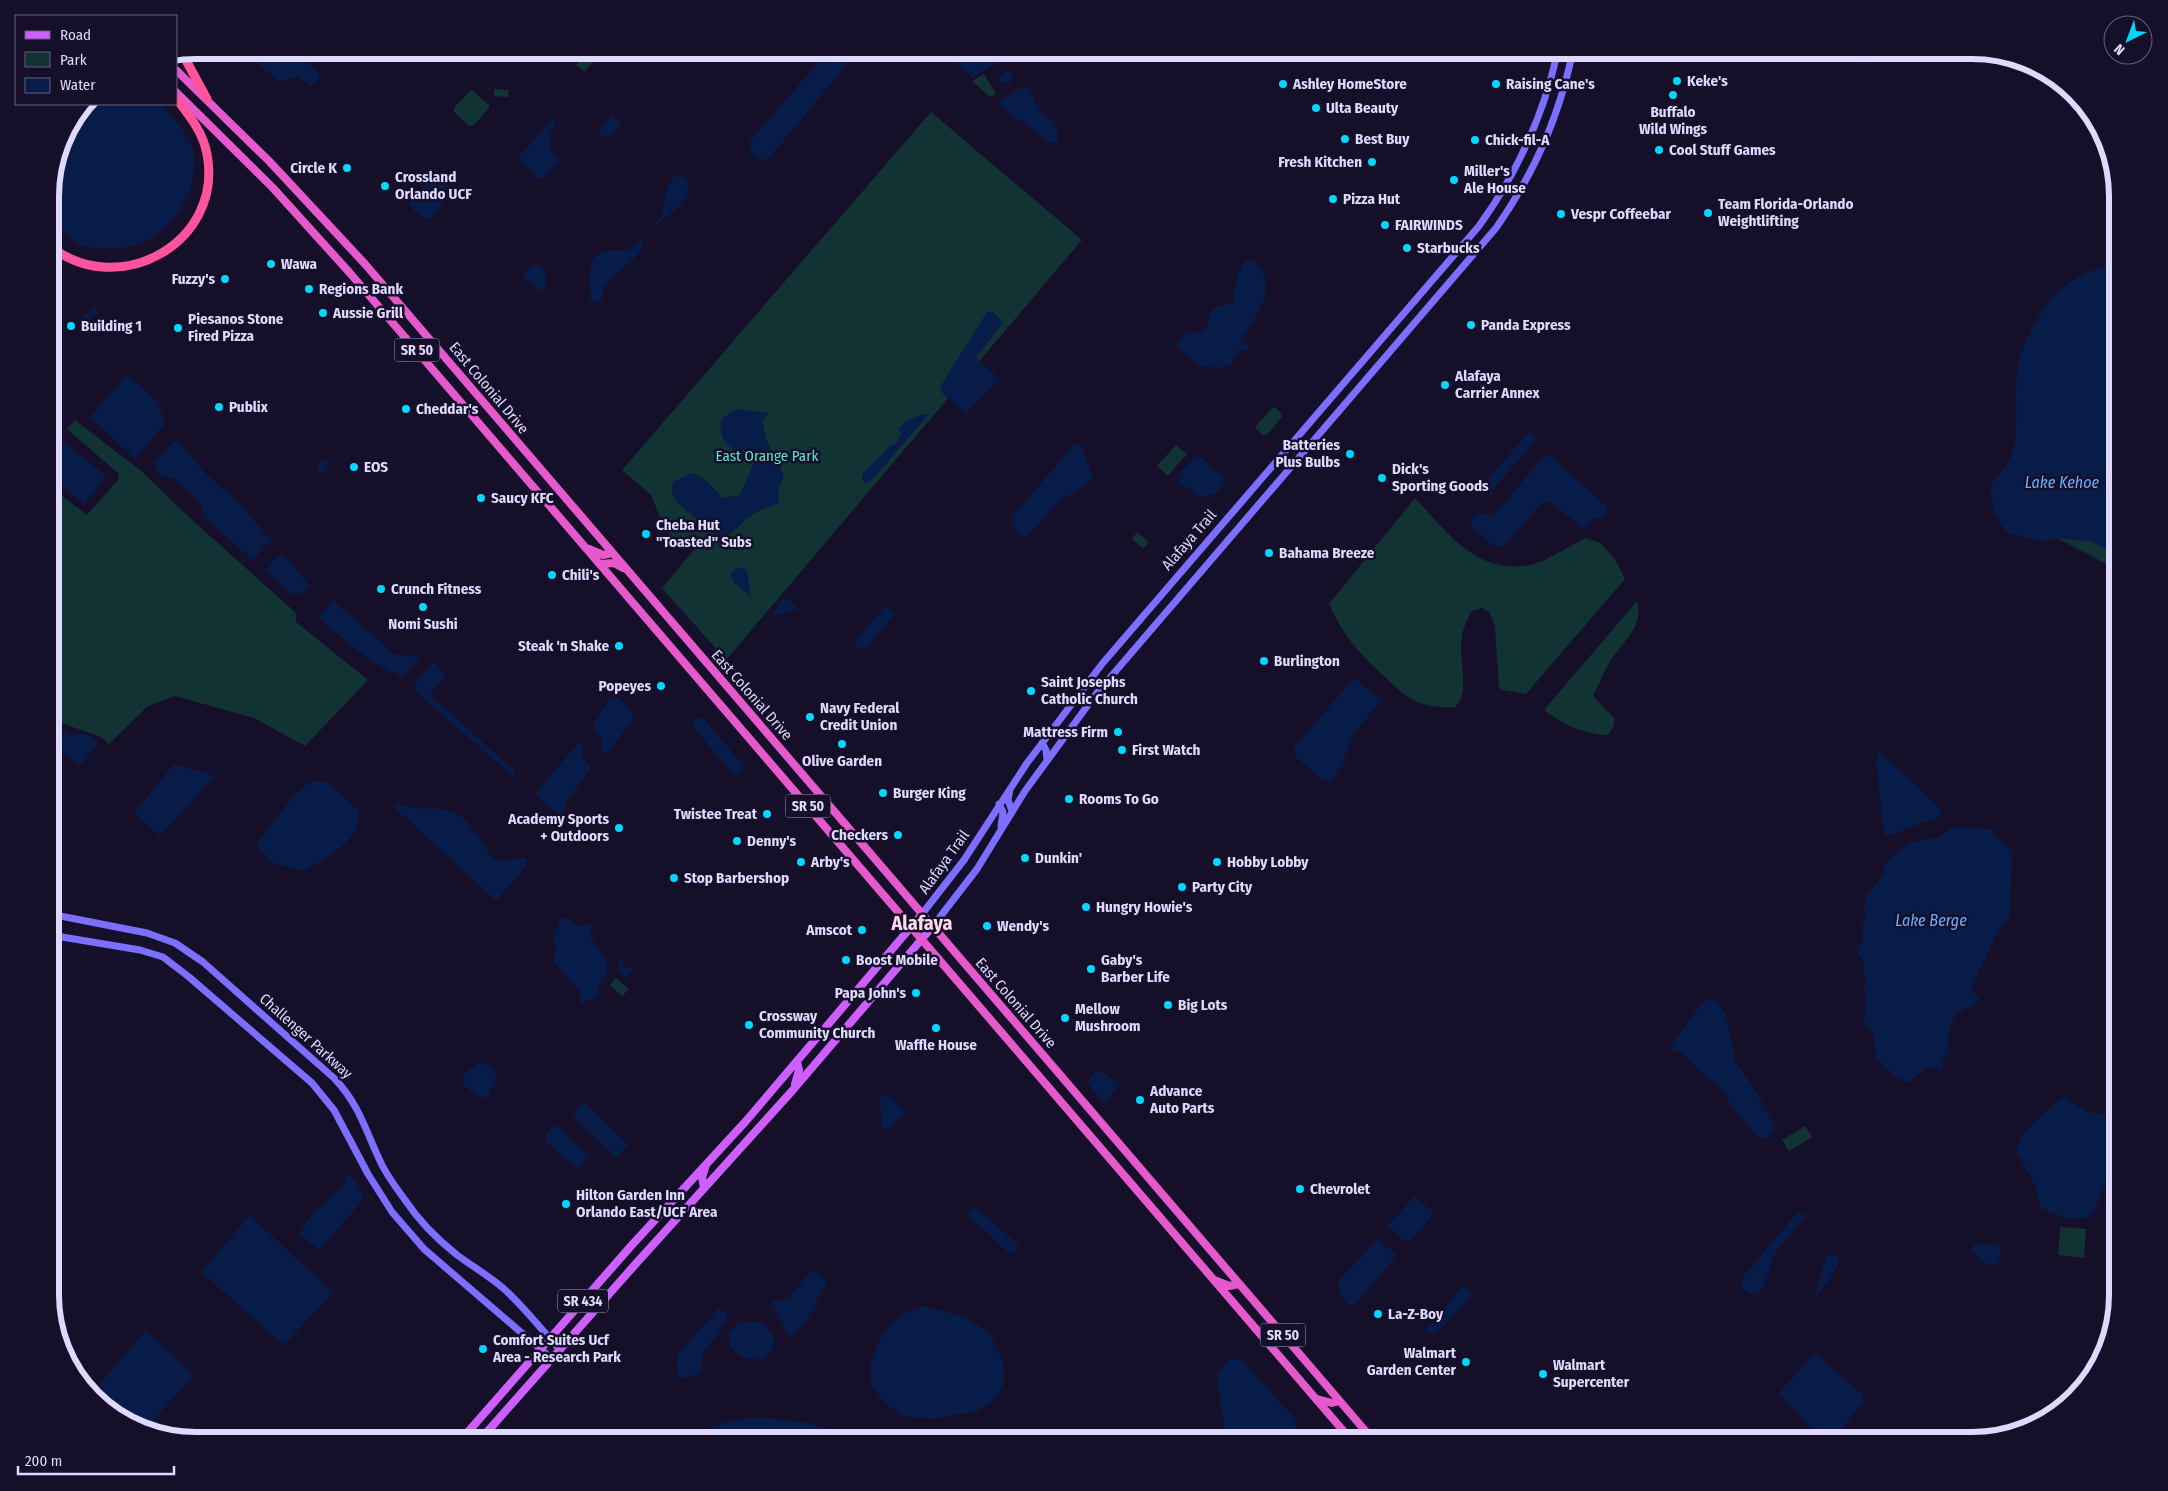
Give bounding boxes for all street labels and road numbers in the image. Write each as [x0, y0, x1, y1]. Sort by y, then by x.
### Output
road number: SR 50 [394, 338, 440, 362]
street label: East Colonial Drive [445, 339, 533, 437]
street label: Alafaya Trail [1158, 506, 1220, 574]
street label: East Colonial Drive [708, 646, 796, 744]
road number: SR 50 [786, 794, 830, 818]
street label: Alafaya Trail [915, 827, 973, 897]
street label: East Colonial Drive [972, 954, 1060, 1052]
street label: Challenger Parkway [256, 990, 356, 1083]
road number: SR 434 [558, 1290, 608, 1312]
road number: SR 50 [1260, 1324, 1306, 1346]

